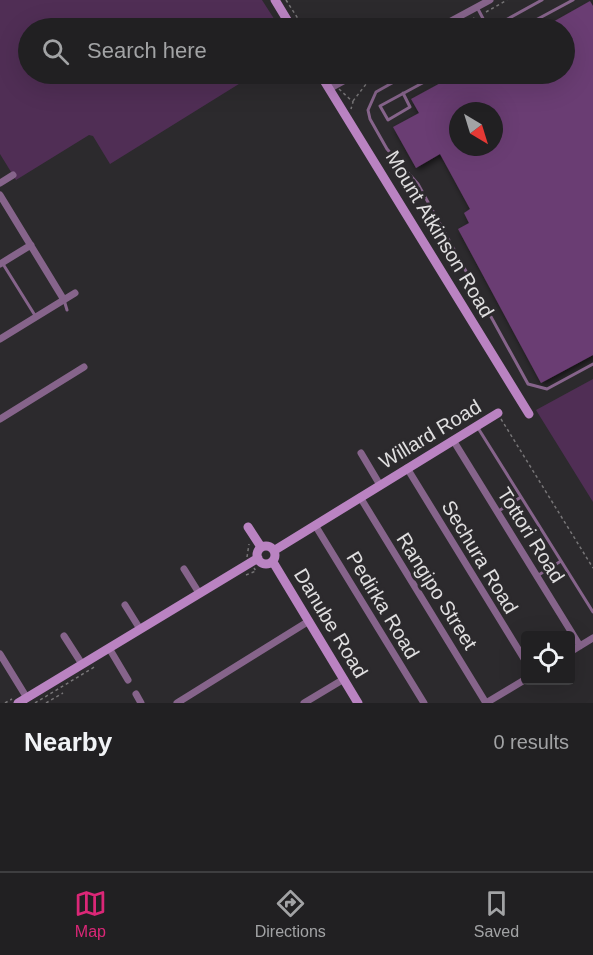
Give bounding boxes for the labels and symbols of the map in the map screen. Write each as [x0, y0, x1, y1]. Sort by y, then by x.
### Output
north arrow [449, 102, 503, 156]
street label: Mount Atkinson Road [382, 147, 498, 321]
street label: Willard Road [375, 395, 485, 473]
street label: Tottori Road [493, 483, 569, 587]
street label: Sechura Road [438, 497, 522, 617]
street label: Rangipo Street [392, 529, 482, 654]
street label: Pedirka Road [342, 547, 424, 663]
street label: Danube Road [290, 564, 372, 682]

